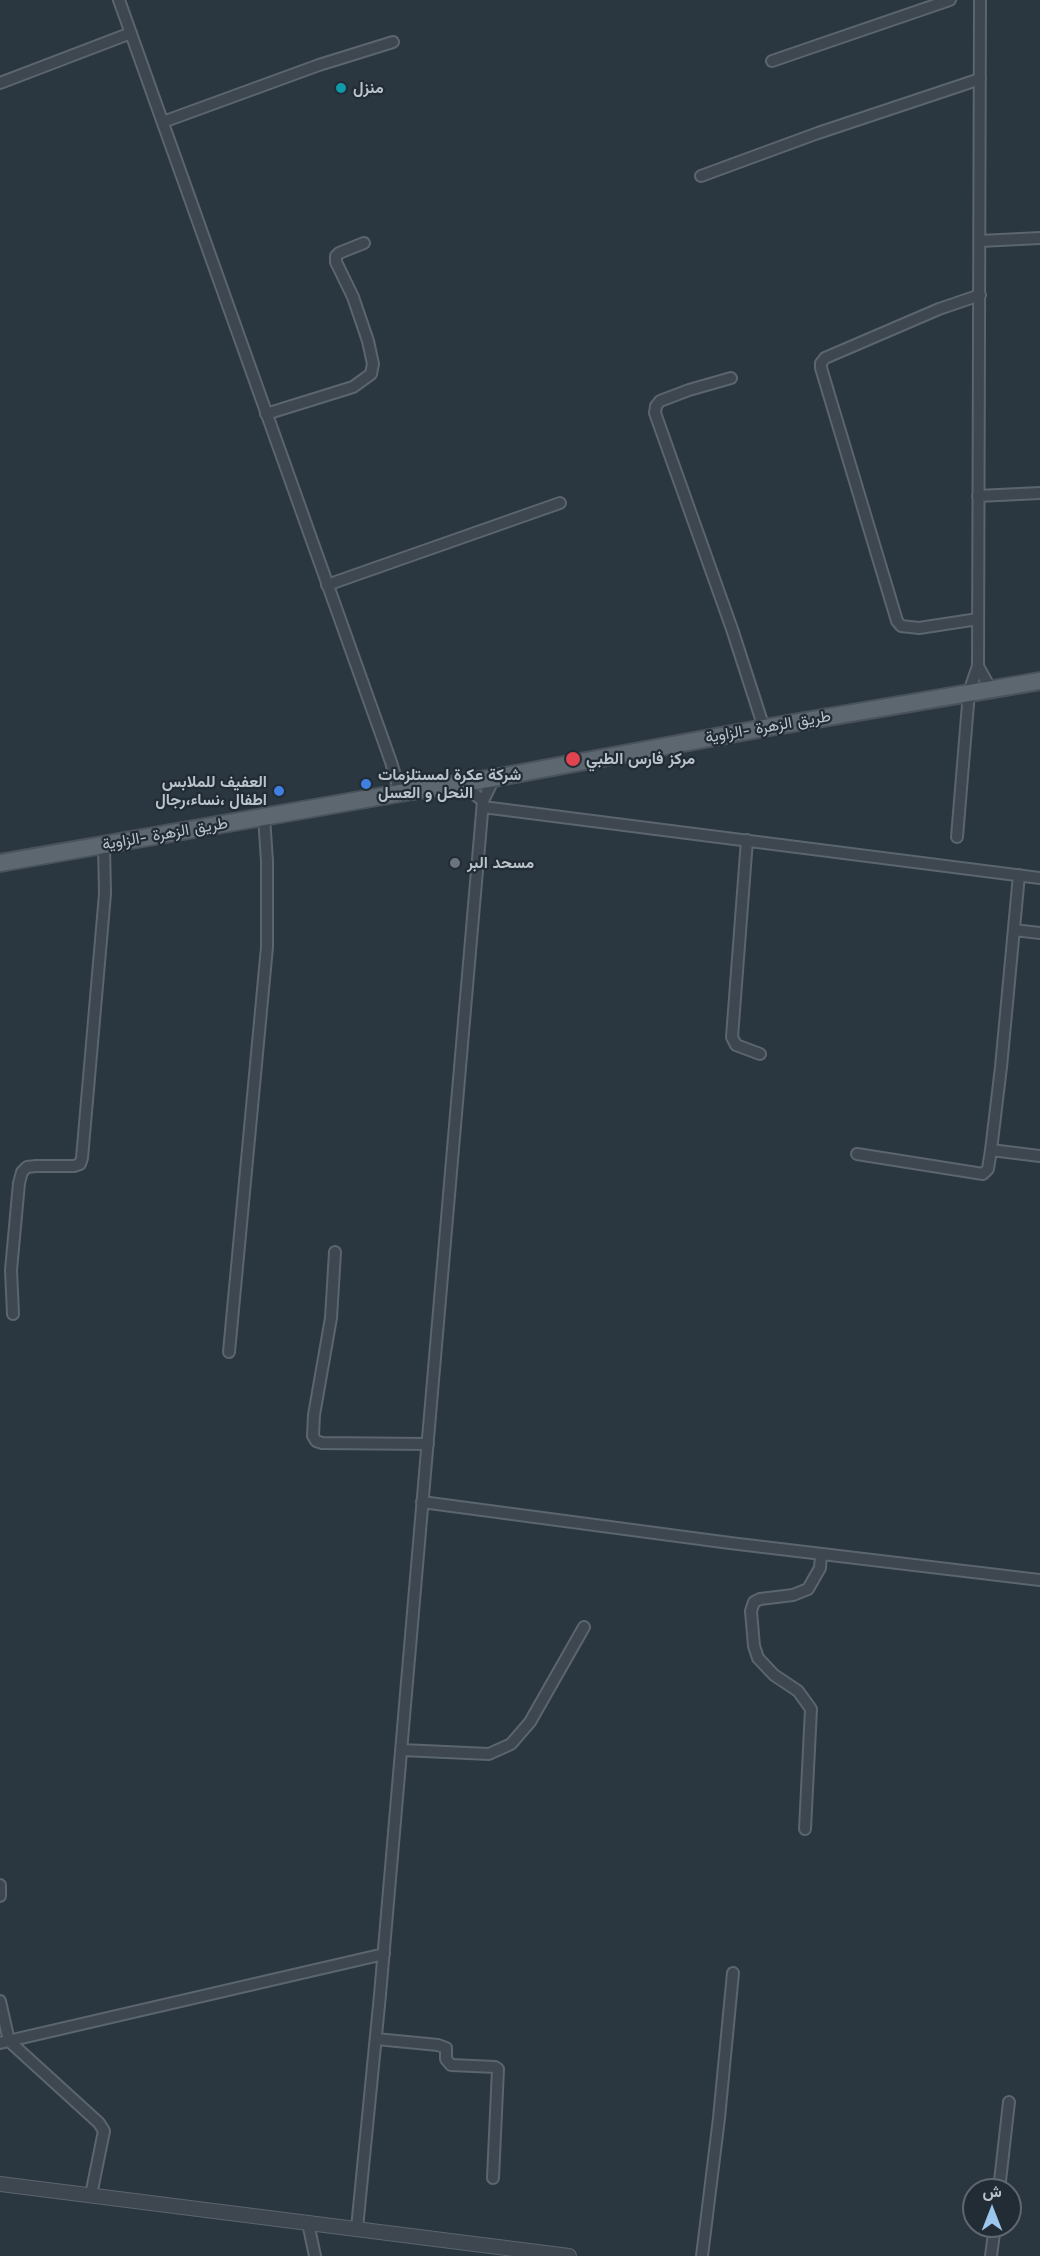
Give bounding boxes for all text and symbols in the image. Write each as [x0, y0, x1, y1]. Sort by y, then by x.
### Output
place label: منزل [353, 78, 384, 98]
marker: منزل [334, 81, 348, 95]
street label: طريق الزهرة -الزاوية [704, 706, 832, 748]
place label: مركز فارس الطبي [586, 749, 695, 769]
marker: مركز فارس الطبي [564, 750, 582, 768]
place label: شركة عكرة لمستلزمات النحل و العسل [378, 765, 521, 803]
place label: العفيف للملابس اطفال ،نساء،رجال [155, 772, 267, 810]
marker: شركة عكرة لمستلزمات النحل و العسل [359, 777, 373, 791]
marker: العفيف للملابس اطفال ،نساء،رجال [272, 784, 286, 798]
street label: طريق الزهرة -الزاوية [101, 813, 229, 855]
place label: مسحد البر [467, 853, 534, 873]
marker: مسحد البر [448, 856, 462, 870]
north arrow [962, 2178, 1022, 2238]
text: ش [982, 2182, 1002, 2201]

